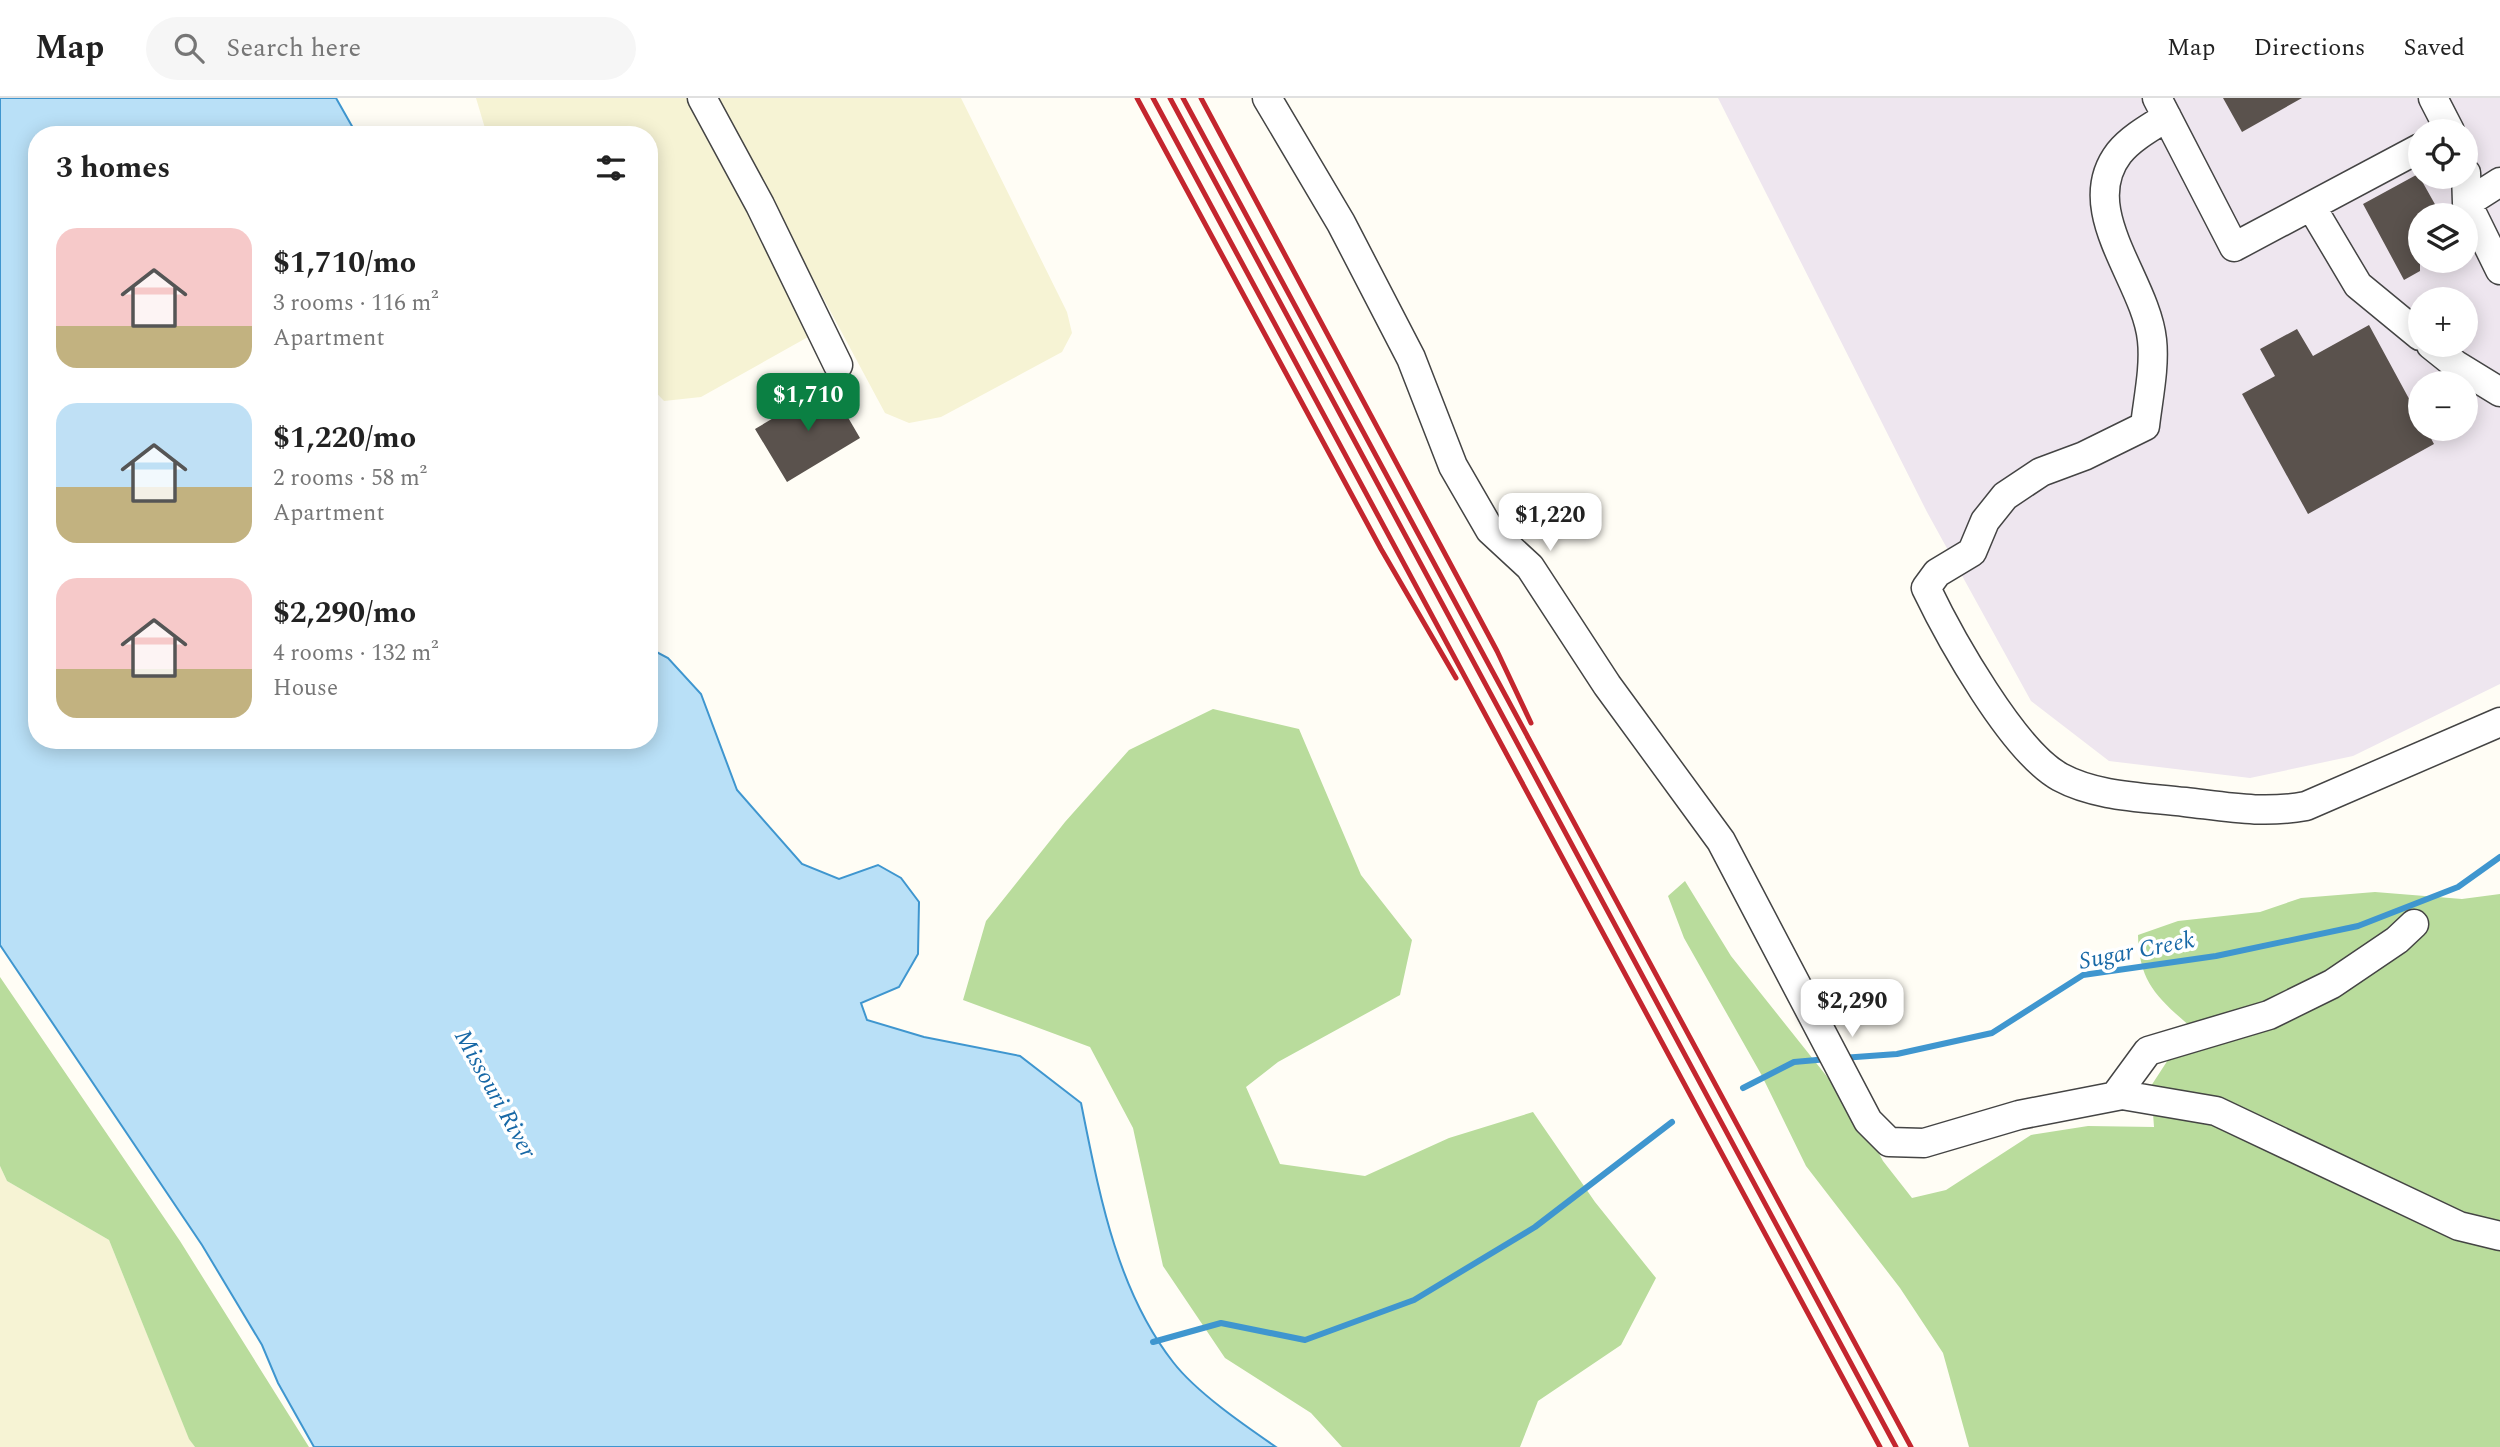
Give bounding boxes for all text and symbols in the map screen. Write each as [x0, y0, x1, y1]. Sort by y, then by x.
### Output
search box [146, 17, 636, 80]
text: Map [35, 23, 104, 73]
text: Search here [226, 28, 361, 68]
icon: search [170, 29, 208, 67]
text: Map [2167, 30, 2215, 66]
text: Directions [2253, 30, 2365, 66]
text: Saved [2403, 30, 2465, 66]
map controls [2408, 119, 2478, 441]
button: locate [2408, 119, 2478, 189]
text: 3 homes [56, 145, 170, 191]
icon: filters [592, 149, 630, 187]
button: layers [2408, 203, 2478, 273]
text: $1,710/mo [273, 240, 416, 286]
icon: home [112, 256, 196, 340]
text: 3 rooms · 116 m² [273, 286, 439, 321]
button: + [2408, 287, 2478, 357]
text: Apartment [273, 321, 385, 356]
button: − [2408, 371, 2478, 441]
pin: $1,710 [751, 374, 865, 433]
text: $1,710 [773, 378, 843, 413]
text: $1,220/mo [273, 415, 416, 461]
icon: home [112, 431, 196, 515]
text: 2 rooms · 58 m² [273, 461, 427, 496]
pin: $1,220 [1493, 494, 1607, 553]
text: Apartment [273, 496, 385, 531]
text: $1,220 [1515, 498, 1585, 533]
text: $2,290/mo [273, 590, 416, 636]
icon: home [112, 606, 196, 690]
text: 4 rooms · 132 m² [273, 636, 439, 671]
text: House [273, 671, 338, 706]
water label: Sugar Creek [2076, 922, 2198, 980]
pin: $2,290 [1795, 979, 1909, 1039]
text: $2,290 [1817, 984, 1887, 1019]
water label: Missouri River [445, 1023, 546, 1166]

